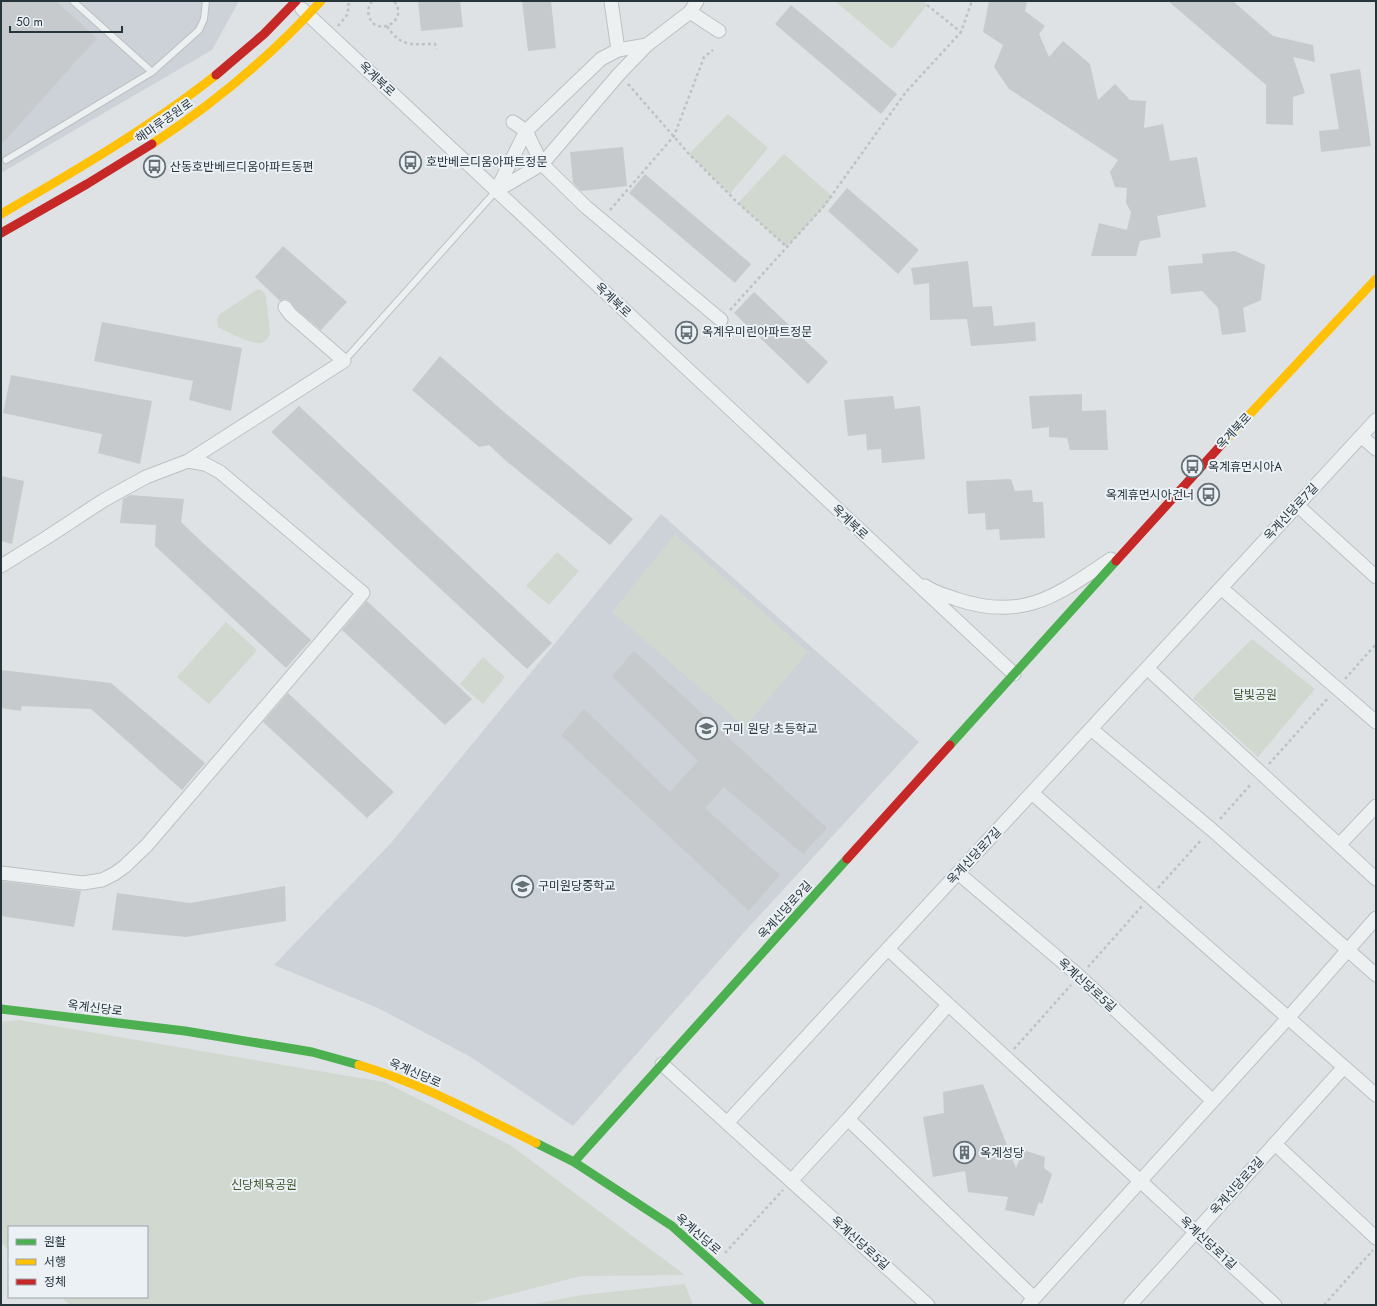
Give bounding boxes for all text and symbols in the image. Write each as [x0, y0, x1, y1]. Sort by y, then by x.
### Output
scale bar [10, 8, 122, 34]
text: 50 m [16, 13, 43, 31]
street label: 옥계북로 [355, 57, 399, 101]
street label: 해마루공원로 [132, 95, 196, 147]
bus stop icon: 호반베르디움아파트정문 [397, 149, 423, 175]
place label: 호반베르디움아파트정문 [426, 153, 547, 171]
bus stop icon: 산동호반베르디움아파트동편 [141, 154, 167, 180]
place label: 산동호반베르디움아파트동편 [170, 158, 314, 176]
street label: 옥계북로 [591, 278, 635, 322]
bus stop icon: 옥계우미린아파트정문 [674, 319, 700, 345]
place label: 옥계우미린아파트정문 [702, 323, 812, 341]
street label: 옥계북로 [1212, 409, 1256, 453]
bus stop icon: 옥계휴먼시아A [1180, 454, 1206, 480]
place label: 옥계휴먼시아A [1208, 458, 1282, 476]
street label: 옥계신당로7길 [1260, 479, 1322, 545]
bus stop icon: 옥계휴먼시아건너 [1196, 482, 1222, 508]
place label: 옥계휴먼시아건너 [1106, 486, 1194, 504]
street label: 옥계북로 [828, 500, 872, 544]
park label: 달빛공원 [1233, 686, 1277, 704]
school or university icon: 구미 원당 초등학교 [694, 716, 720, 742]
place label: 구미 원당 초등학교 [722, 720, 818, 738]
street label: 옥계신당로7길 [943, 823, 1005, 889]
school or university icon: 구미원당중학교 [510, 873, 536, 899]
place label: 구미원당중학교 [538, 877, 615, 895]
street label: 옥계신당로9길 [754, 877, 816, 943]
street label: 옥계신당로5길 [1054, 954, 1120, 1016]
street label: 옥계신당로 [67, 996, 123, 1020]
street label: 옥계신당로 [386, 1054, 444, 1092]
building icon: 옥계성당 [951, 1140, 977, 1166]
place label: 옥계성당 [980, 1144, 1024, 1162]
street label: 옥계신당로3길 [1206, 1153, 1268, 1219]
park label: 신당체육공원 [231, 1176, 297, 1194]
street label: 옥계신당로 [671, 1209, 725, 1259]
street label: 옥계신당로5길 [827, 1212, 893, 1274]
street label: 옥계신당로1길 [1176, 1212, 1240, 1274]
legend [8, 1226, 148, 1298]
text: 원활 [44, 1233, 66, 1251]
text: 서행 [44, 1253, 66, 1271]
text: 정체 [44, 1273, 66, 1291]

